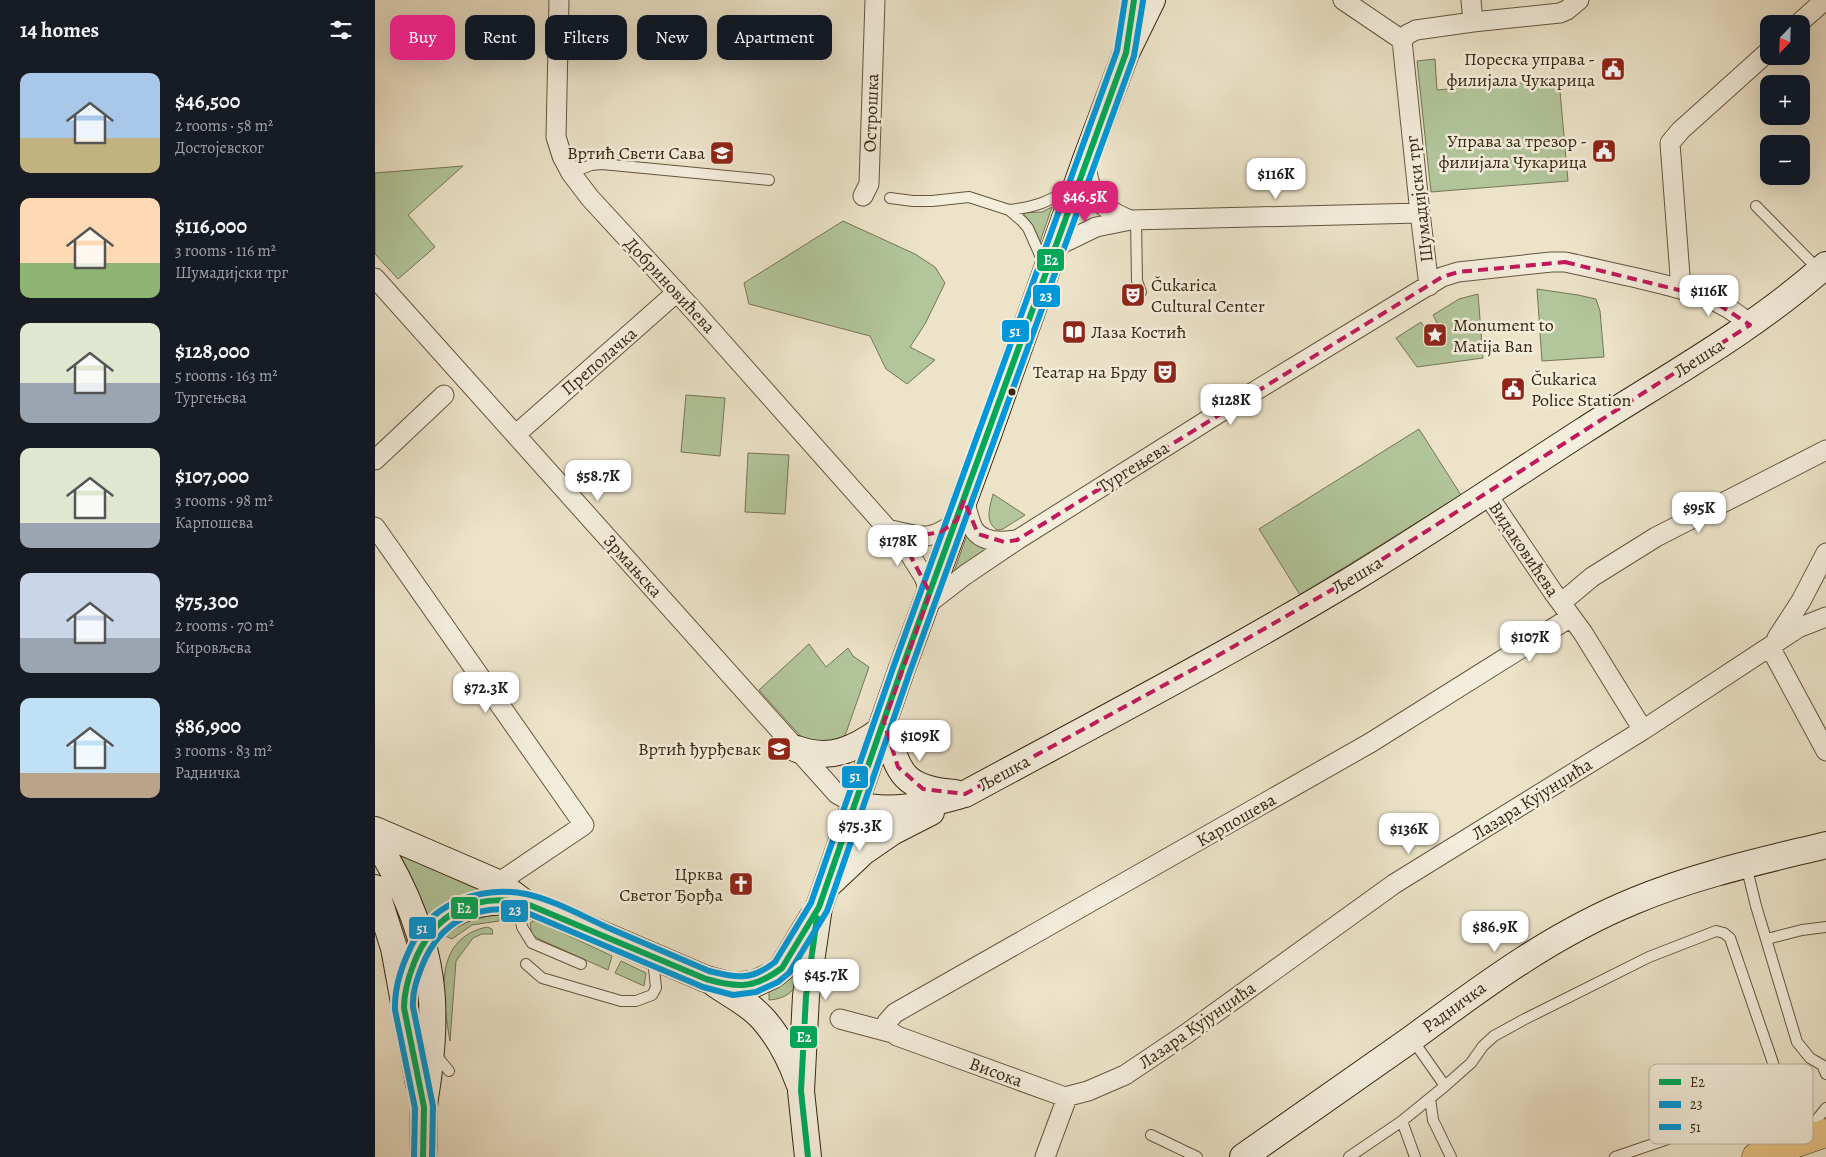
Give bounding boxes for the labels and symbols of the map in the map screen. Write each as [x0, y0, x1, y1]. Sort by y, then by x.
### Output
north arrow [1760, 15, 1810, 65]
place label: Пореска управа - филијала Чукарица [1446, 47, 1596, 92]
public building icon: Пореска управа - филијала Чукарица [1600, 56, 1626, 82]
street label: Острошка [858, 72, 884, 153]
place label: Управа за трезор - филијала Чукарица [1438, 129, 1588, 174]
street label: Шумадијски трг [1399, 134, 1439, 264]
public building icon: Управа за трезор - филијала Чукарица [1591, 138, 1617, 164]
school or university icon: Вртић Свети Сава [709, 140, 735, 166]
place label: Вртић Свети Сава [567, 141, 706, 165]
pin: $116K [1241, 158, 1311, 200]
pin: $46.5K [1044, 180, 1126, 223]
street label: Добриновићева [619, 232, 721, 339]
line badge: E2 [1036, 248, 1065, 272]
text: E2 [1043, 251, 1059, 270]
place label: Čukarica Cultural Center [1151, 273, 1265, 318]
pin: $116K [1674, 274, 1744, 317]
theatre icon: Čukarica Cultural Center [1120, 282, 1146, 308]
line badge: 23 [1032, 284, 1061, 308]
text: 23 [1040, 287, 1052, 306]
place label: Monument to Matija Ban [1453, 313, 1554, 358]
line badge: 51 [1001, 319, 1030, 343]
library icon: Лаза Костић [1061, 319, 1087, 345]
place label: Лаза Костић [1091, 320, 1187, 344]
street label: Преполачка [556, 321, 642, 401]
text: 51 [1010, 322, 1021, 341]
place icon: Monument to Matija Ban [1422, 322, 1448, 348]
street label: Љешка [1669, 332, 1729, 383]
theatre icon: Театар на Брду [1152, 359, 1178, 385]
place label: Театар на Брду [1033, 360, 1148, 384]
place label: Čukarica Police Station [1531, 367, 1631, 412]
public building icon: Čukarica Police Station [1500, 376, 1526, 402]
pin: $128K [1196, 384, 1266, 426]
unlabelled marker [1007, 387, 1017, 397]
street label: Тургењева [1093, 435, 1174, 499]
pin: $58.7K [557, 460, 639, 502]
pin: $95K [1669, 492, 1729, 534]
street label: Видаковићева [1483, 497, 1565, 602]
pin: $178K [863, 524, 933, 567]
street label: Зрмањска [598, 529, 668, 603]
street label: Љешка [1327, 550, 1388, 600]
pin: $107K [1495, 620, 1565, 663]
pin: $72.3K [445, 672, 527, 714]
pin: $109K [885, 720, 955, 762]
school or university icon: Вртић ђурђевак [766, 736, 792, 762]
place label: Вртић ђурђевак [638, 737, 761, 761]
street label: Љешка [974, 749, 1035, 797]
street label: Лазара Кујунџића [1467, 752, 1597, 846]
line badge: 51 [841, 765, 869, 789]
text: 51 [850, 767, 861, 786]
street label: Карпошева [1192, 787, 1281, 852]
pin: $75.3K [819, 810, 901, 852]
pin: $136K [1374, 812, 1444, 855]
place label: Црква Светог Ђорђа [619, 862, 724, 907]
church icon: Црква Светог Ђорђа [728, 871, 754, 897]
line badge: E2 [450, 896, 479, 920]
text: E2 [456, 899, 472, 918]
line badge: 23 [500, 899, 529, 923]
text: 23 [509, 901, 521, 920]
pin: $86.9K [1454, 910, 1536, 953]
line badge: 51 [408, 916, 437, 940]
text: 51 [417, 919, 428, 938]
pin: $45.7K [785, 958, 867, 1001]
street label: Лазара Кујунџића [1134, 975, 1261, 1074]
street label: Радничка [1417, 975, 1491, 1038]
line badge: E2 [789, 1025, 818, 1049]
text: E2 [796, 1028, 812, 1047]
street label: Висока [966, 1051, 1027, 1093]
legend [1649, 1064, 1813, 1144]
text: E2 [1690, 1073, 1705, 1092]
text: 23 [1690, 1095, 1703, 1114]
text: 51 [1690, 1118, 1701, 1137]

